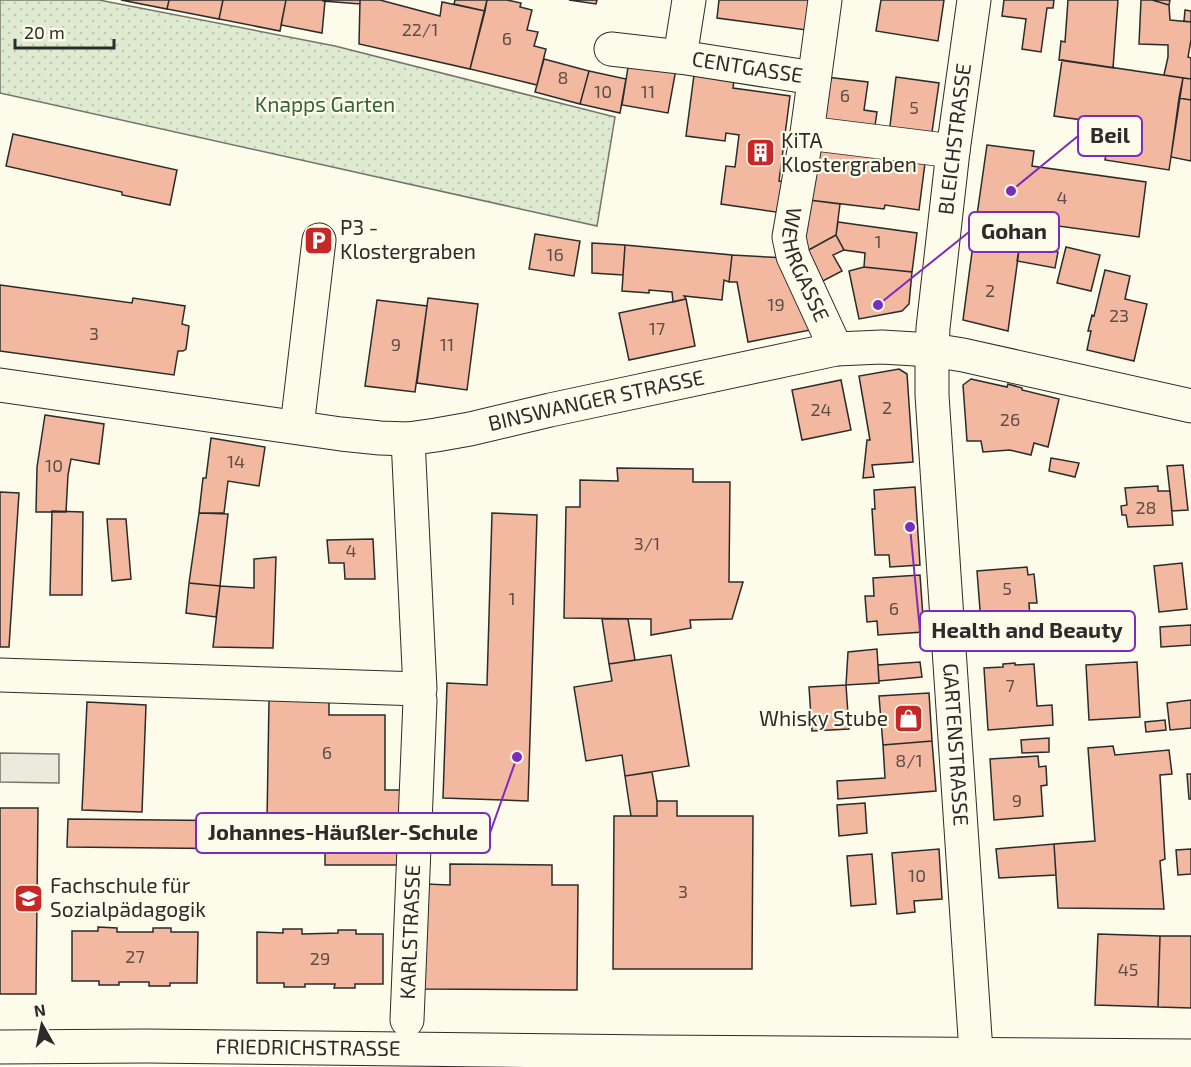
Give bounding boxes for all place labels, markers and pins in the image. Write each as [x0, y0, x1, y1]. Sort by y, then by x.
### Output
callout: Beil [1078, 116, 1142, 156]
place label: KiTA Klostergraben [781, 127, 917, 176]
building icon: KiTA Klostergraben [744, 137, 776, 169]
callout: Gohan [969, 212, 1059, 252]
place label: P3 - Klostergraben [340, 214, 476, 263]
parking icon: P3 - Klostergraben [303, 224, 335, 256]
callout: Health and Beauty [920, 611, 1135, 651]
shop icon: Whisky Stube [893, 703, 925, 735]
place label: Whisky Stube [759, 705, 888, 730]
callout: Johannes-Häußler-Schule [196, 813, 490, 853]
place label: Fachschule für Sozialpädagogik [50, 872, 206, 921]
school or university icon: Fachschule für Sozialpädagogik [13, 882, 45, 914]

